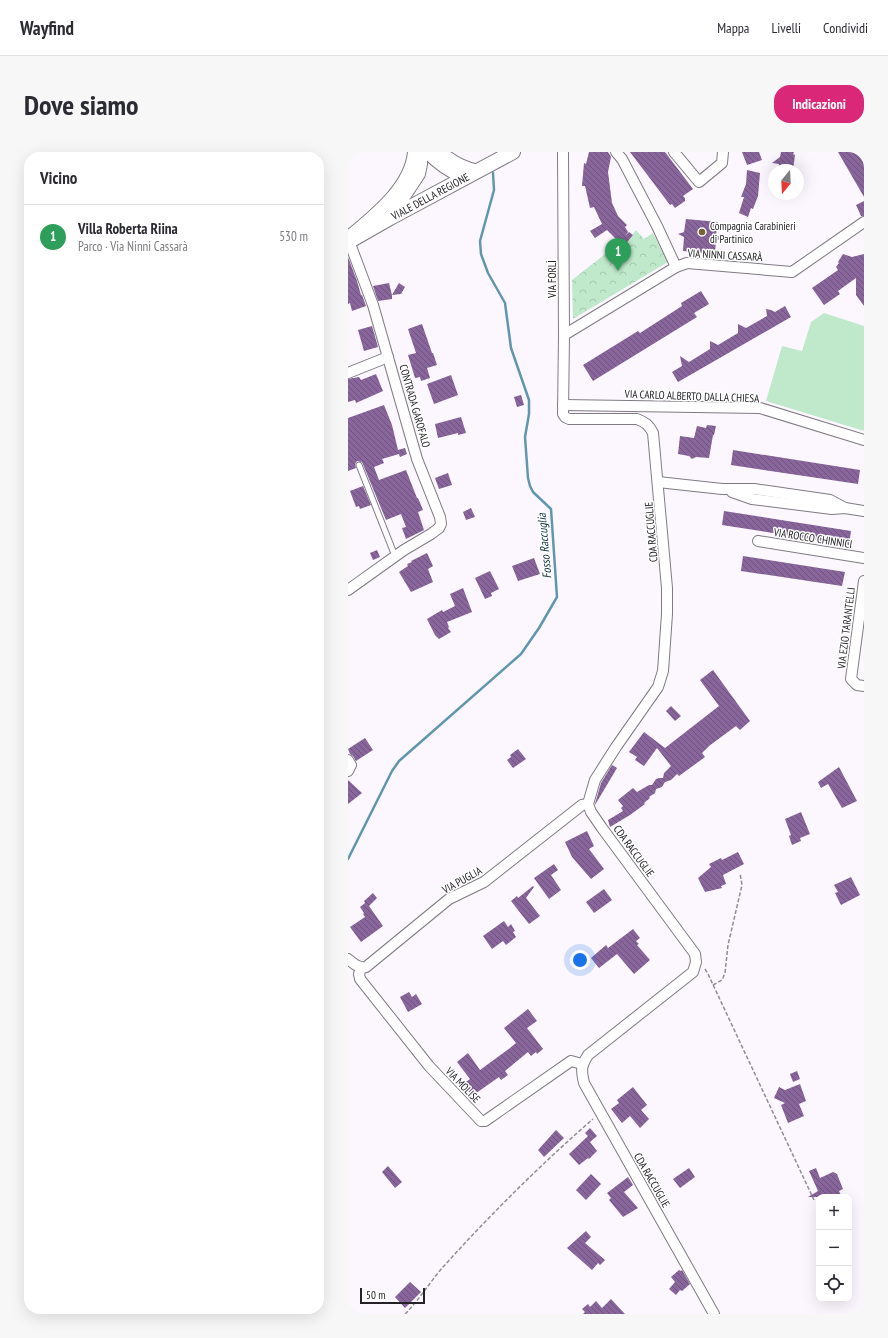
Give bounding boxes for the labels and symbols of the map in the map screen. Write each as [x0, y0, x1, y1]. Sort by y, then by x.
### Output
north arrow [768, 164, 804, 200]
street label: VIALE DELLA REGIONE [388, 170, 472, 223]
place label: Compagnia Carabinieri di Partinico [710, 219, 796, 246]
marker: Compagnia Carabinieri di Partinico [697, 227, 707, 237]
pin: 1 [605, 238, 631, 271]
street label: VIA NINNI CASSARÀ [686, 246, 764, 264]
street label: VIA FORLÌ [545, 260, 559, 299]
street label: CONTRADA GAROFALO [396, 363, 434, 449]
street label: VIA CARLO ALBERTO DALLA CHIESA [623, 387, 760, 405]
street label: CDA RACCUGLIE [641, 501, 661, 563]
water label: Fosso Raccuglia [534, 512, 554, 579]
street label: VIA ROCCO CHINNICI [772, 525, 853, 551]
street label: VIA EZIO TARANTELLI [834, 586, 858, 671]
street label: CDA RACCUGLIE [611, 822, 658, 880]
street label: VIA PUGLIA [439, 863, 485, 897]
your location [570, 950, 590, 970]
street label: VIA MOLISE [442, 1063, 484, 1106]
street label: CDA RACCUGLIE [631, 1150, 673, 1210]
scale bar [360, 1286, 425, 1305]

